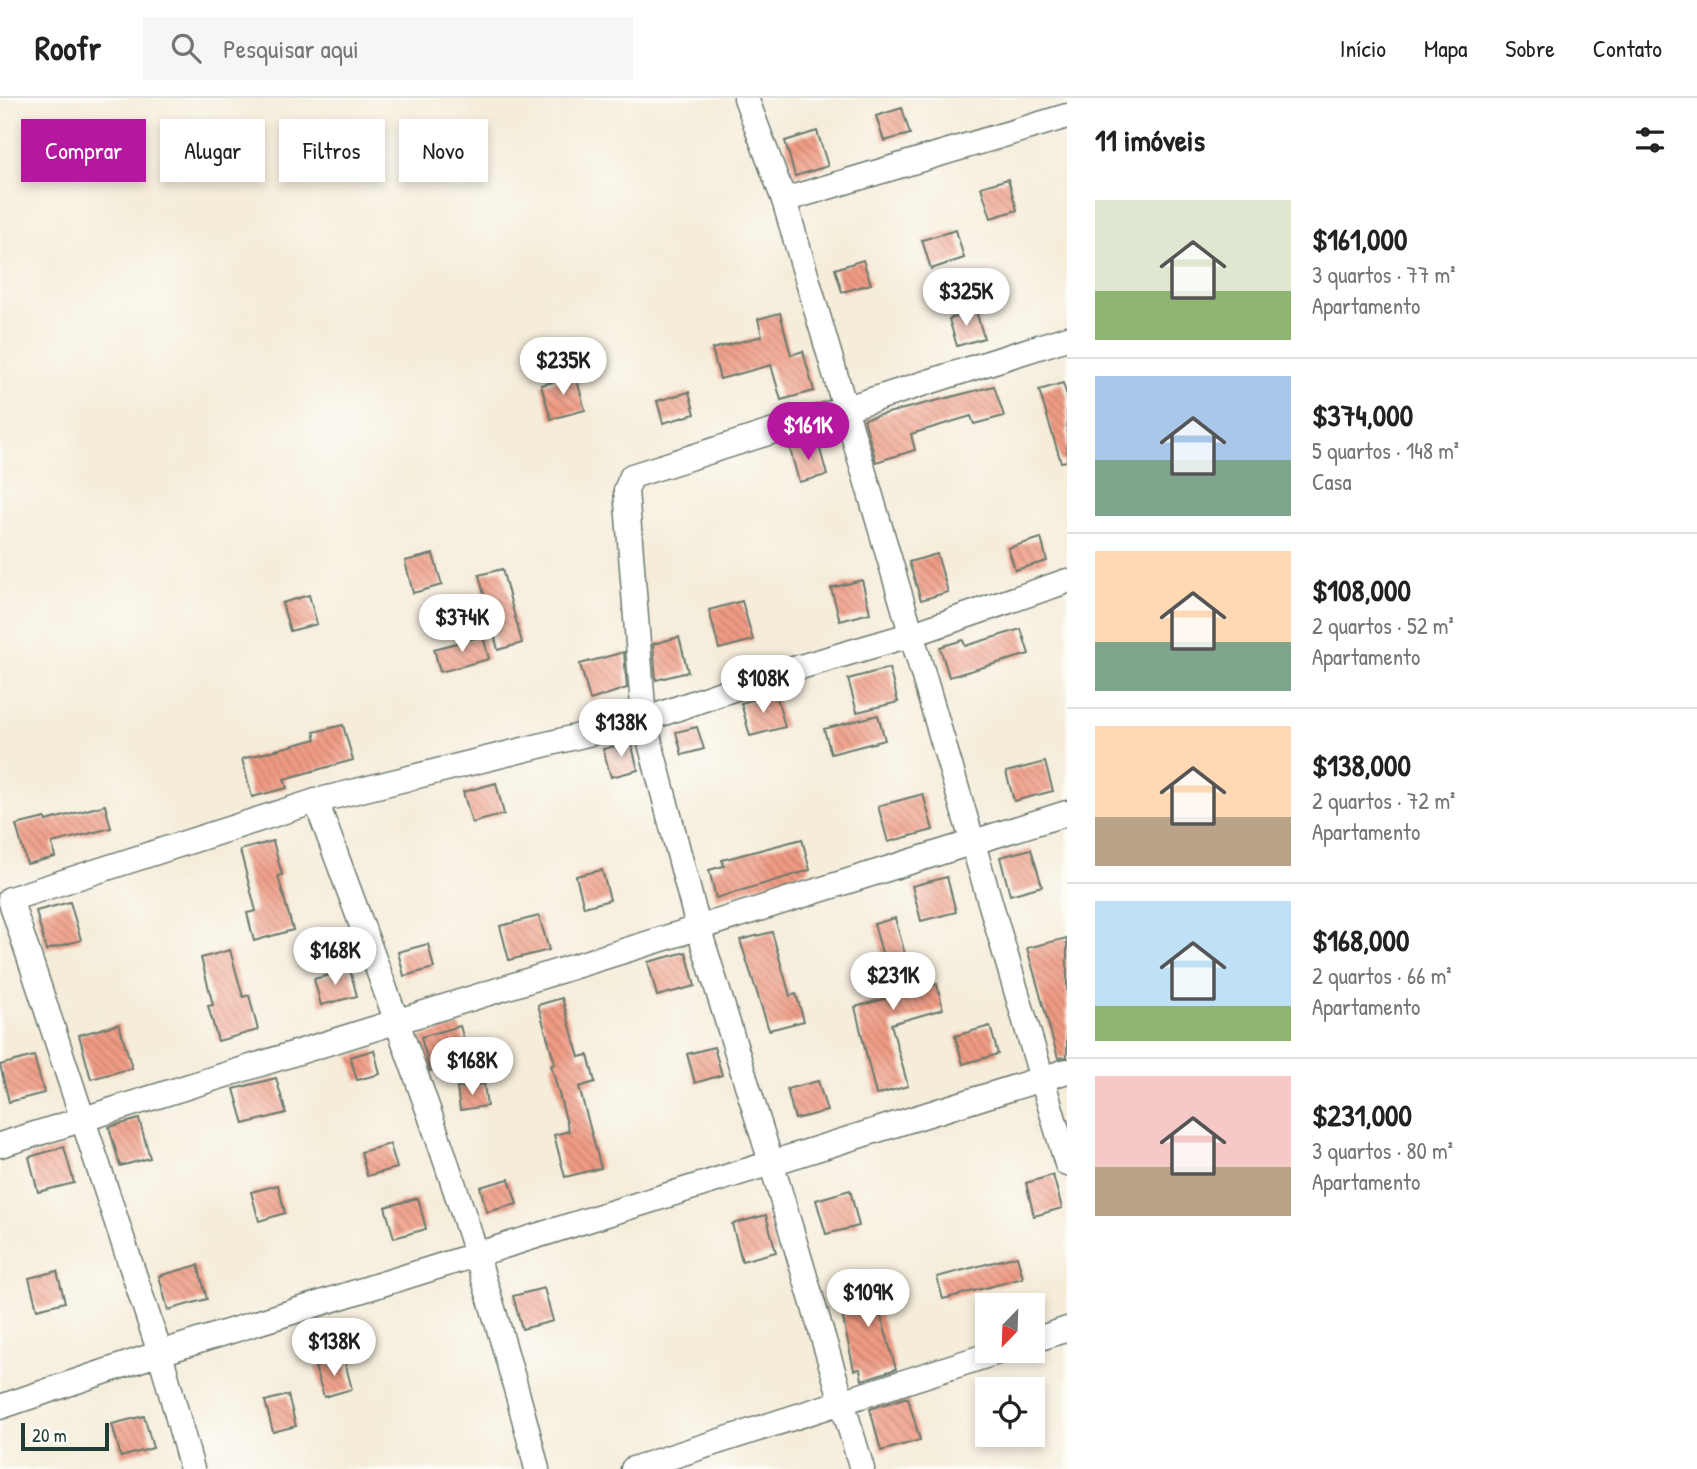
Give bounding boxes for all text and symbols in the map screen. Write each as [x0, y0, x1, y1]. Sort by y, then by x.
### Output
search box [143, 17, 633, 80]
text: Roofr [35, 26, 101, 70]
icon: search [167, 29, 205, 67]
text: Pesquisar aqui [223, 31, 359, 66]
text: Início [1340, 32, 1386, 64]
text: Mapa [1424, 32, 1467, 64]
text: Sobre [1505, 32, 1555, 64]
text: Contato [1593, 32, 1662, 64]
chip: Comprar [21, 119, 146, 182]
chip: Alugar [160, 119, 265, 182]
chip: Filtros [279, 119, 385, 182]
chip: Novo [399, 119, 488, 182]
text: 11 imóveis [1095, 120, 1205, 160]
icon: filters [1631, 121, 1669, 159]
text: $161,000 [1312, 219, 1407, 259]
icon: home [1151, 228, 1235, 312]
text: 3 quartos · 77 m² [1312, 259, 1456, 290]
pin: $325K [917, 268, 1015, 328]
text: $325K [939, 275, 993, 306]
text: Apartamento [1312, 290, 1420, 321]
pin: $235K [514, 338, 612, 397]
text: $235K [536, 344, 590, 375]
text: $374,000 [1312, 395, 1413, 435]
pin: $161K [759, 402, 857, 462]
icon: home [1151, 404, 1235, 488]
text: $161K [783, 409, 833, 440]
text: 5 quartos · 148 m² [1312, 435, 1459, 466]
text: Casa [1312, 466, 1352, 497]
text: $108,000 [1312, 570, 1411, 610]
icon: home [1151, 579, 1235, 663]
pin: $374K [413, 594, 511, 654]
text: $374K [435, 601, 489, 632]
text: 2 quartos · 52 m² [1312, 610, 1454, 641]
text: Apartamento [1312, 641, 1420, 672]
pin: $108K [714, 656, 812, 715]
text: $108K [737, 662, 789, 693]
pin: $138K [572, 700, 670, 759]
text: $138K [595, 706, 647, 737]
text: $138,000 [1312, 745, 1411, 785]
icon: home [1151, 754, 1235, 838]
text: 2 quartos · 72 m² [1312, 785, 1455, 816]
text: Apartamento [1312, 816, 1420, 847]
text: $168,000 [1312, 920, 1409, 960]
pin: $168K [286, 928, 384, 987]
icon: home [1151, 929, 1235, 1013]
text: $168K [309, 934, 361, 965]
pin: $231K [844, 953, 942, 1012]
text: $231K [866, 959, 920, 990]
text: 2 quartos · 66 m² [1312, 960, 1452, 991]
text: Apartamento [1312, 991, 1420, 1022]
pin: $168K [423, 1038, 521, 1097]
text: $168K [446, 1044, 498, 1075]
text: $231,000 [1312, 1095, 1412, 1135]
icon: home [1151, 1104, 1235, 1188]
text: 3 quartos · 80 m² [1312, 1135, 1453, 1166]
text: Apartamento [1312, 1166, 1420, 1197]
pin: $109K [819, 1270, 917, 1329]
text: $109K [843, 1276, 893, 1307]
north arrow [975, 1293, 1045, 1363]
map controls [975, 1293, 1045, 1447]
pin: $138K [285, 1318, 383, 1378]
text: $138K [308, 1325, 360, 1356]
button: locate [975, 1377, 1045, 1447]
scale bar [21, 1420, 108, 1452]
text: 20 m [32, 1422, 67, 1448]

